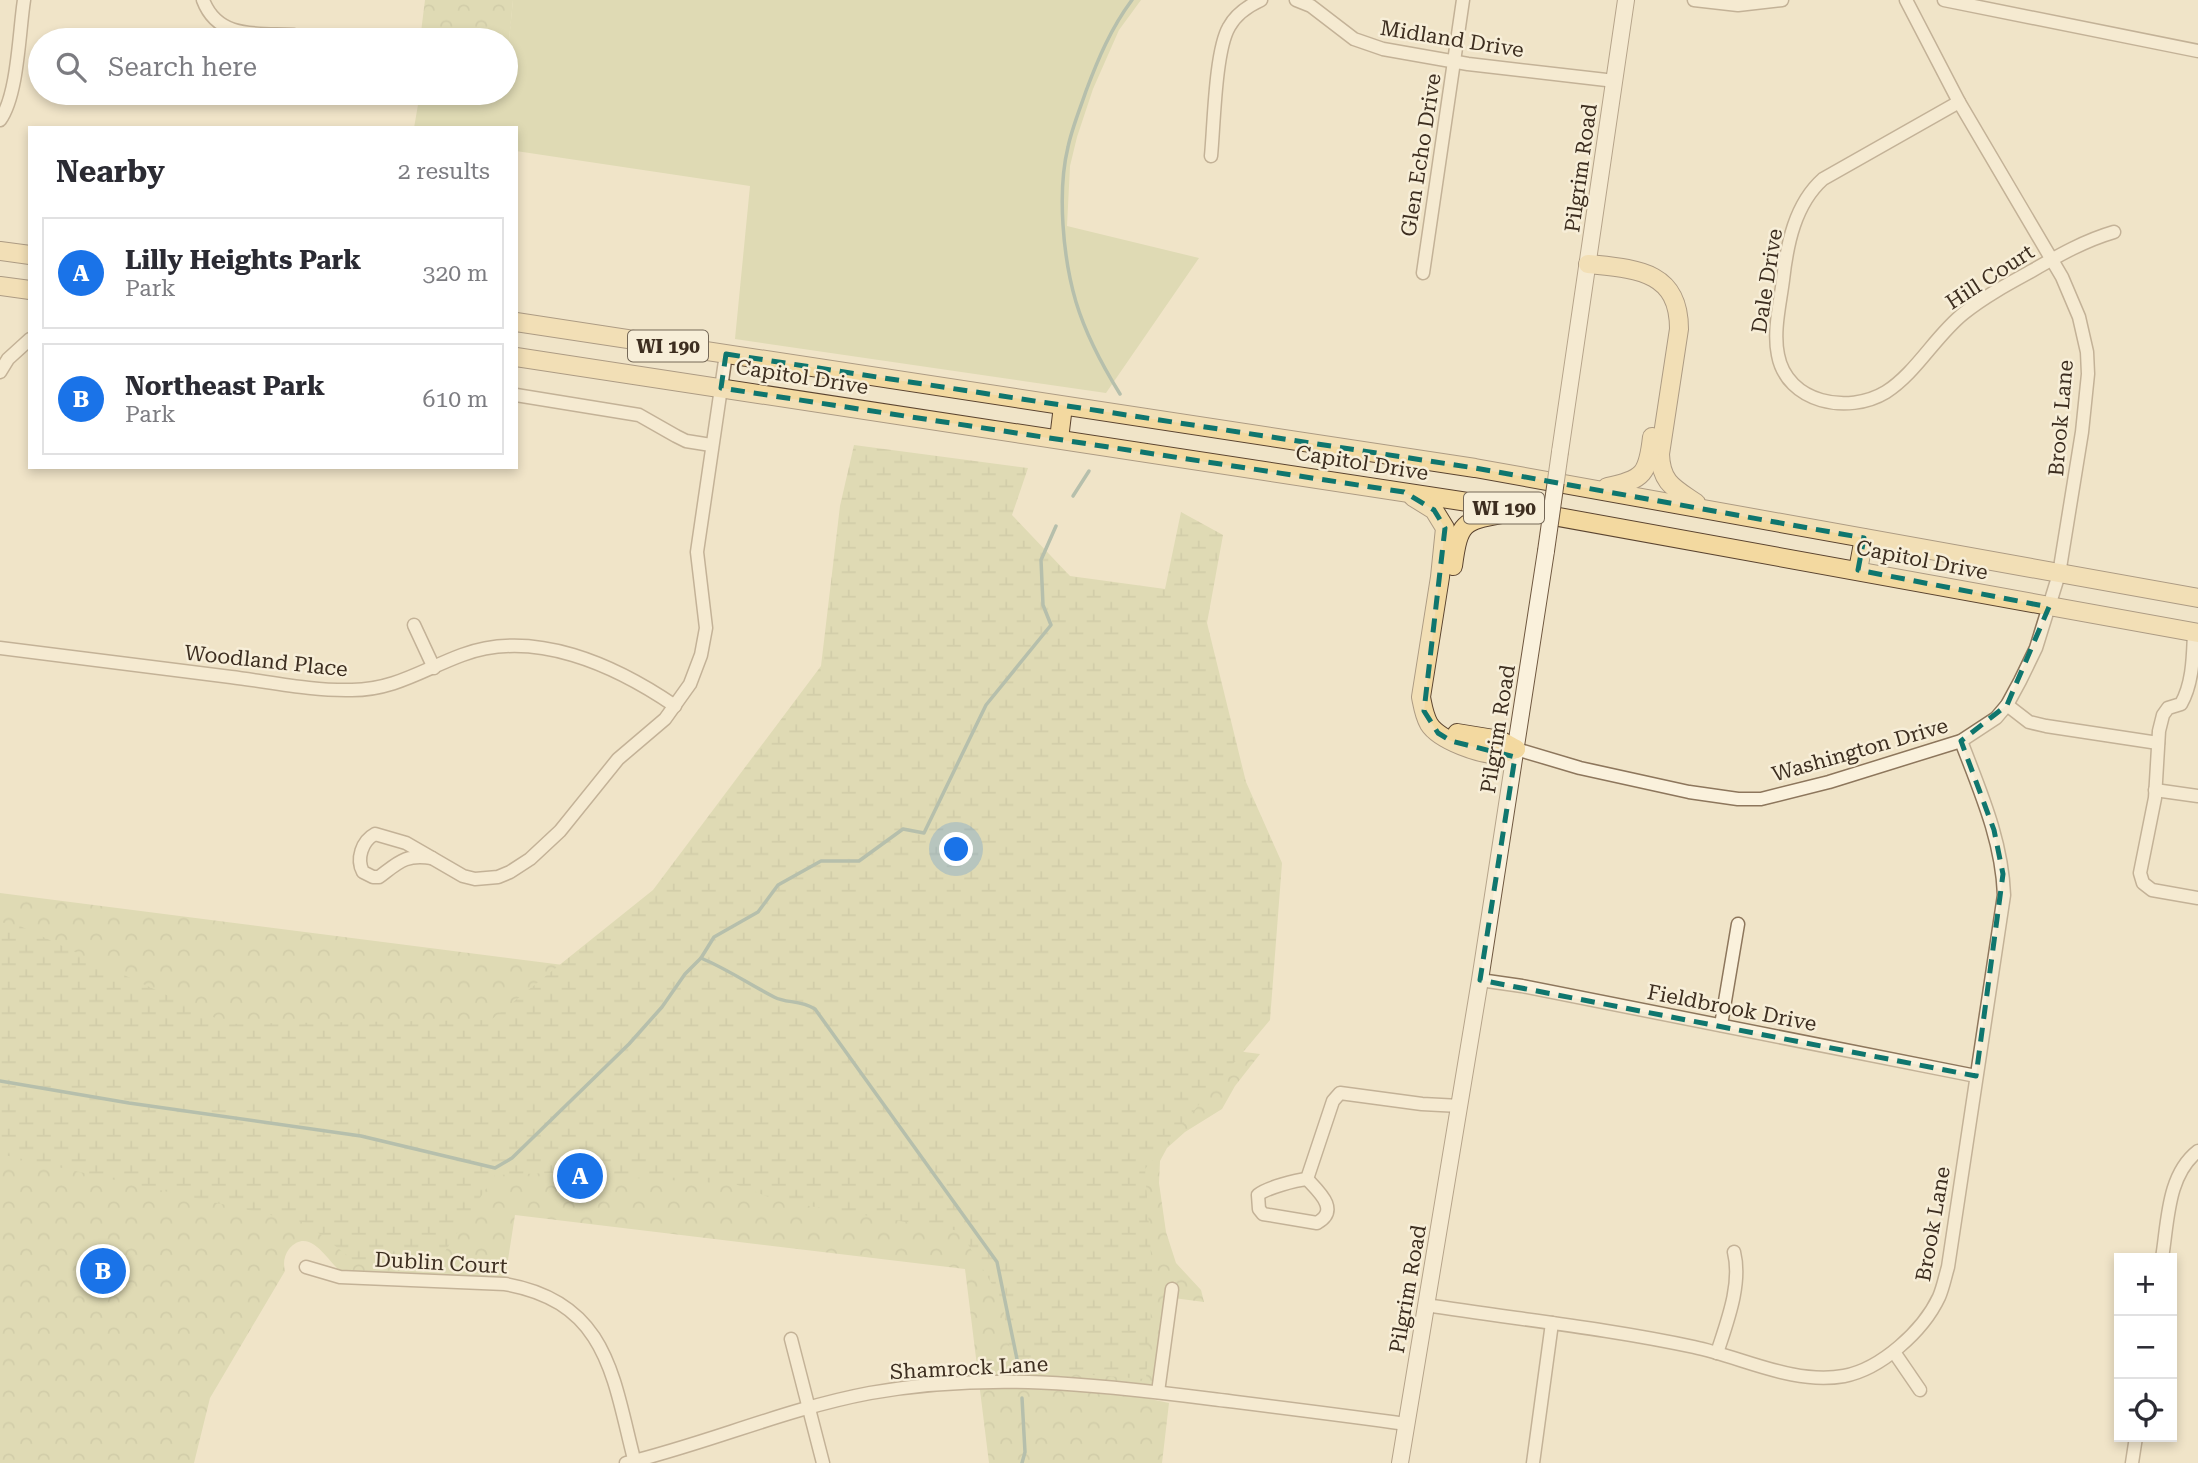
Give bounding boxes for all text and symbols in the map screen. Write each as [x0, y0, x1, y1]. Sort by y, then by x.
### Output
street label: Midland Drive [1378, 16, 1526, 62]
search box [28, 28, 518, 105]
icon: search [52, 48, 90, 86]
text: Search here [108, 52, 257, 82]
street label: Glen Echo Drive [1396, 72, 1446, 238]
street label: Pilgrim Road [1560, 101, 1602, 234]
text: Nearby [56, 154, 165, 189]
text: 2 results [398, 158, 490, 185]
street label: Dale Drive [1747, 227, 1787, 335]
street label: Hill Court [1941, 239, 2039, 314]
text: Lilly Heights Park [125, 245, 361, 275]
text: A [73, 260, 89, 287]
text: 320 m [423, 260, 488, 287]
text: Park [125, 275, 176, 302]
road number: WI 190 [628, 330, 708, 362]
street label: Capitol Drive [734, 355, 870, 399]
street label: Brook Lane [2044, 359, 2078, 477]
text: Northeast Park [125, 371, 325, 401]
text: B [73, 386, 89, 413]
text: 610 m [423, 386, 488, 413]
text: Park [125, 401, 176, 428]
street label: Capitol Drive [1294, 441, 1430, 485]
road number: WI 190 [1464, 492, 1544, 524]
street label: Capitol Drive [1854, 535, 1990, 585]
street label: Woodland Place [183, 640, 349, 682]
street label: Pilgrim Road [1476, 662, 1520, 795]
street label: Washington Drive [1769, 713, 1951, 787]
your location [939, 832, 973, 866]
street label: Fieldbrook Drive [1645, 980, 1819, 1036]
pin: A [557, 1150, 603, 1202]
street label: Brook Lane [1911, 1165, 1955, 1283]
street label: Pilgrim Road [1385, 1222, 1431, 1355]
pin: B [80, 1245, 126, 1297]
street label: Dublin Court [374, 1248, 508, 1278]
map controls [2114, 1253, 2177, 1442]
button: + [2114, 1253, 2177, 1316]
button: − [2114, 1316, 2177, 1379]
street label: Shamrock Lane [889, 1352, 1049, 1384]
button: locate [2114, 1379, 2177, 1442]

